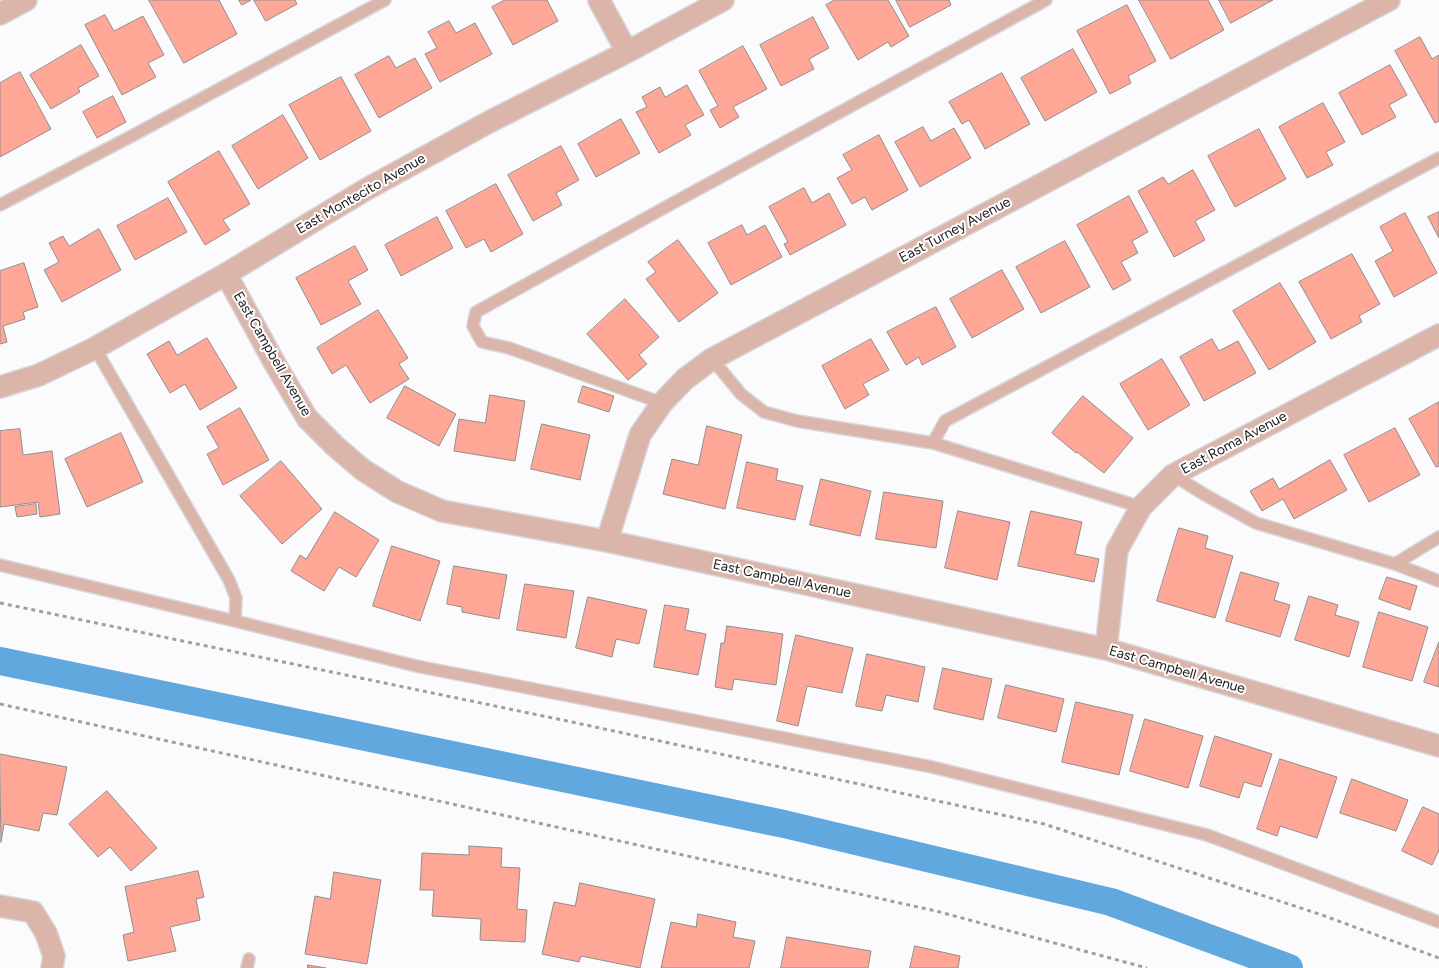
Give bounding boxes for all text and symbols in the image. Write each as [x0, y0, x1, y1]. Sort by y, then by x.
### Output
street label: East Montecito Avenue [293, 150, 429, 238]
street label: East Turney Avenue [896, 194, 1014, 266]
street label: East Campbell Avenue [229, 289, 315, 419]
street label: East Roma Avenue [1178, 408, 1290, 478]
street label: East Campbell Avenue [711, 556, 853, 602]
street label: East Campbell Avenue [1107, 643, 1247, 697]

